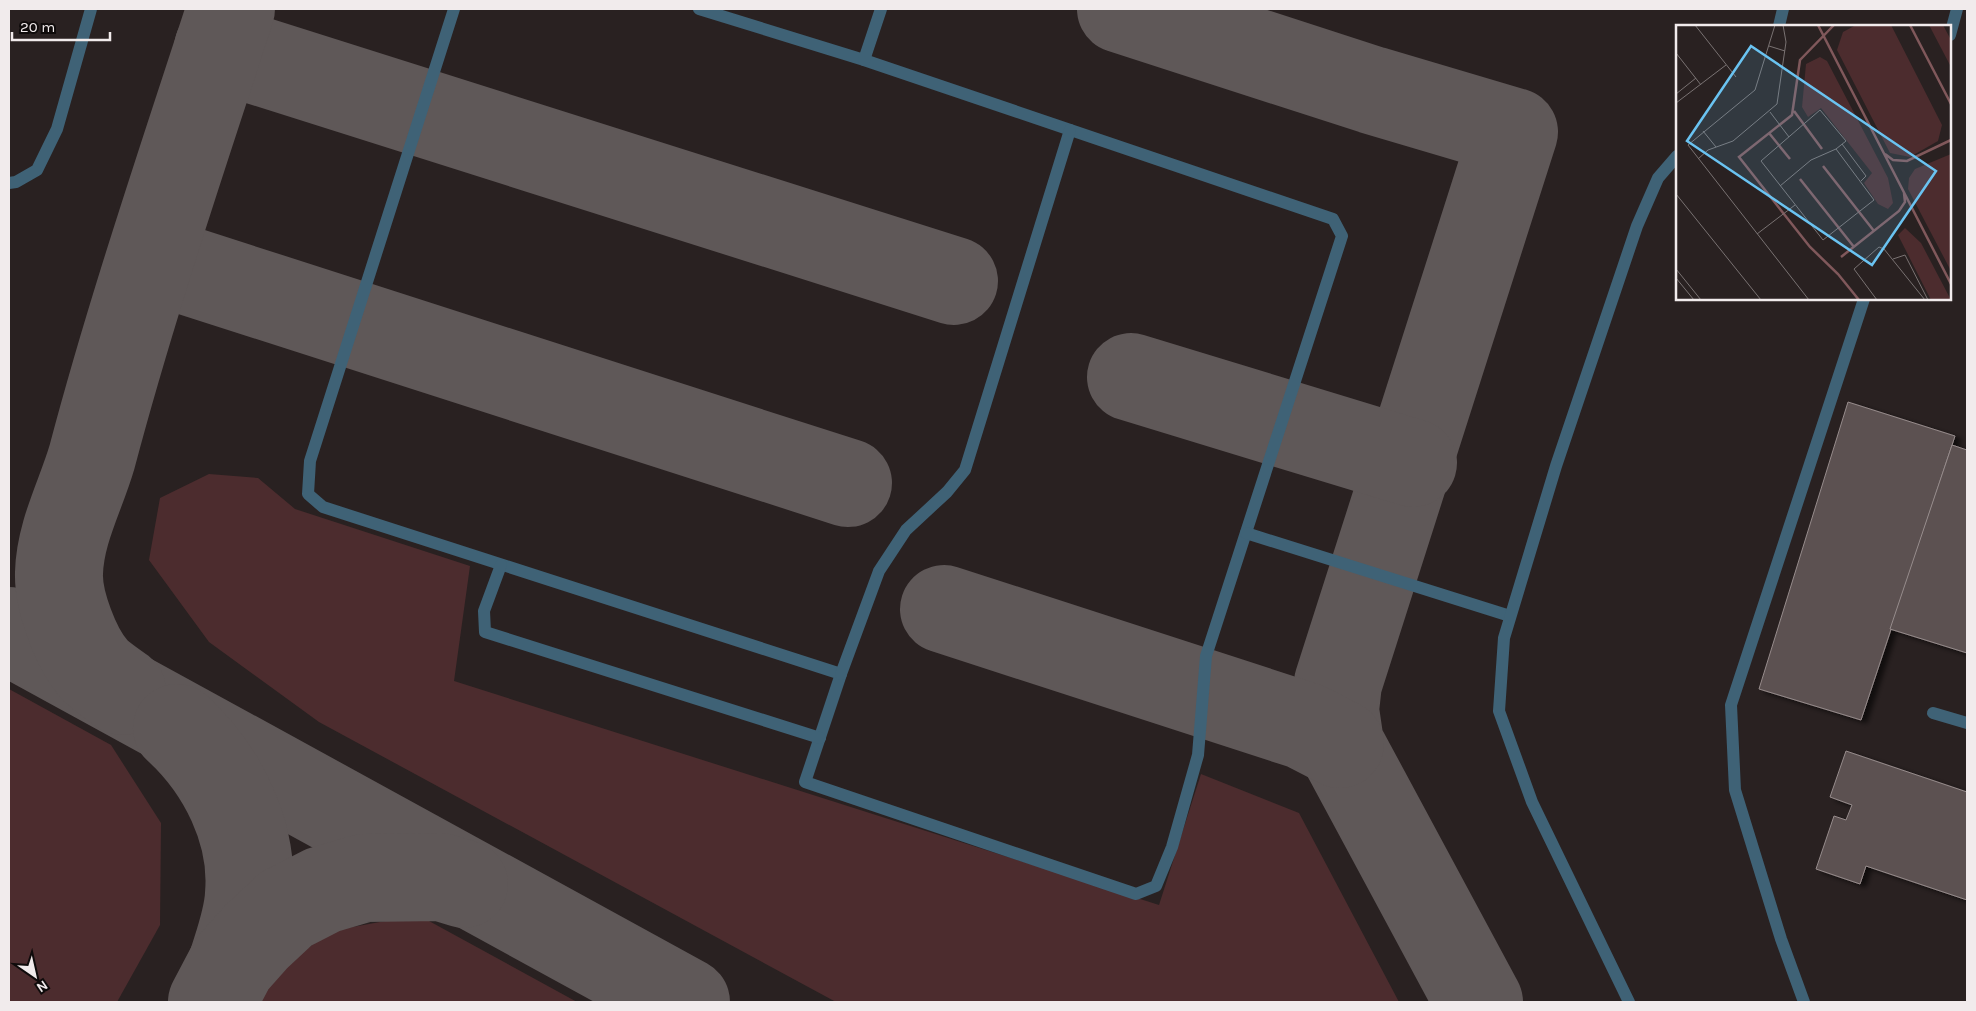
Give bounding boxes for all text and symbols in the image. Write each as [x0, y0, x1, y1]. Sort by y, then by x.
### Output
scale bar [12, 10, 110, 42]
text: 20 m [20, 18, 55, 36]
inset map [1676, 25, 1951, 300]
north arrow [10, 951, 60, 1001]
text: N [33, 977, 51, 996]

